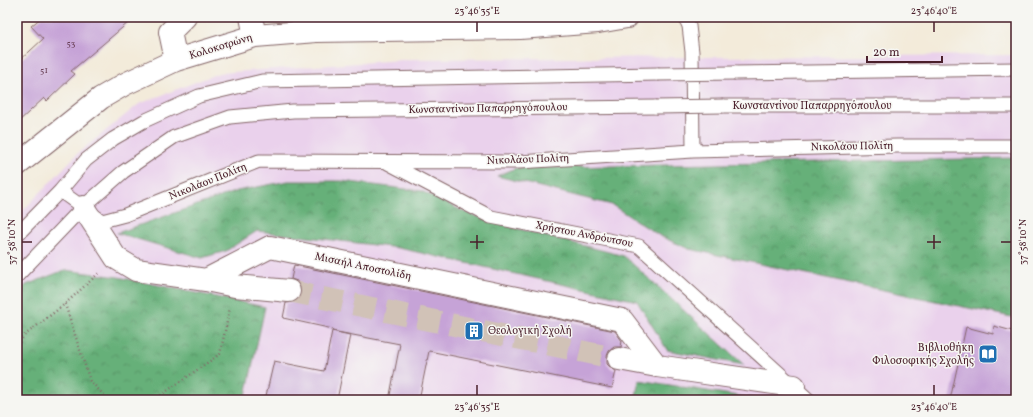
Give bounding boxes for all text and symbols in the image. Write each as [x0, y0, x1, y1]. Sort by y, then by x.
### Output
text: 23°46'35"E [454, 4, 500, 18]
text: 23°46'40"E [911, 4, 957, 18]
street label: Κολοκοτρώνη [188, 30, 254, 64]
house number: 53 [67, 37, 76, 50]
scale bar [867, 38, 942, 64]
text: 20 m [873, 45, 900, 61]
house number: 51 [40, 64, 48, 77]
street label: Κωνσταντίνου Παπαρρηγόπουλου [732, 99, 892, 114]
street label: Κωνσταντίνου Παπαρρηγόπουλου [408, 100, 568, 118]
street label: Νικολάου Πολίτη [810, 139, 894, 155]
street label: Νικολάου Πολίτη [486, 151, 570, 169]
street label: Νικολάου Πολίτη [167, 160, 249, 204]
text: 37°58'10"N [5, 218, 19, 265]
street label: Χρήστου Ανδρόυτσου [534, 218, 634, 252]
text: 37°58'10"N [1016, 218, 1030, 265]
street label: Μισαήλ Αποστολίδη [313, 249, 413, 285]
building icon: Θεολογική Σχολή [463, 320, 485, 342]
place label: Θεολογική Σχολή [488, 324, 572, 339]
place label: Βιβλιοθήκη Φιλοσοφικής Σχολής [872, 341, 974, 369]
library icon: Βιβλιοθήκη Φιλοσοφικής Σχολής [977, 343, 999, 365]
text: 23°46'35"E [454, 400, 500, 414]
text: 23°46'40"E [911, 400, 957, 414]

